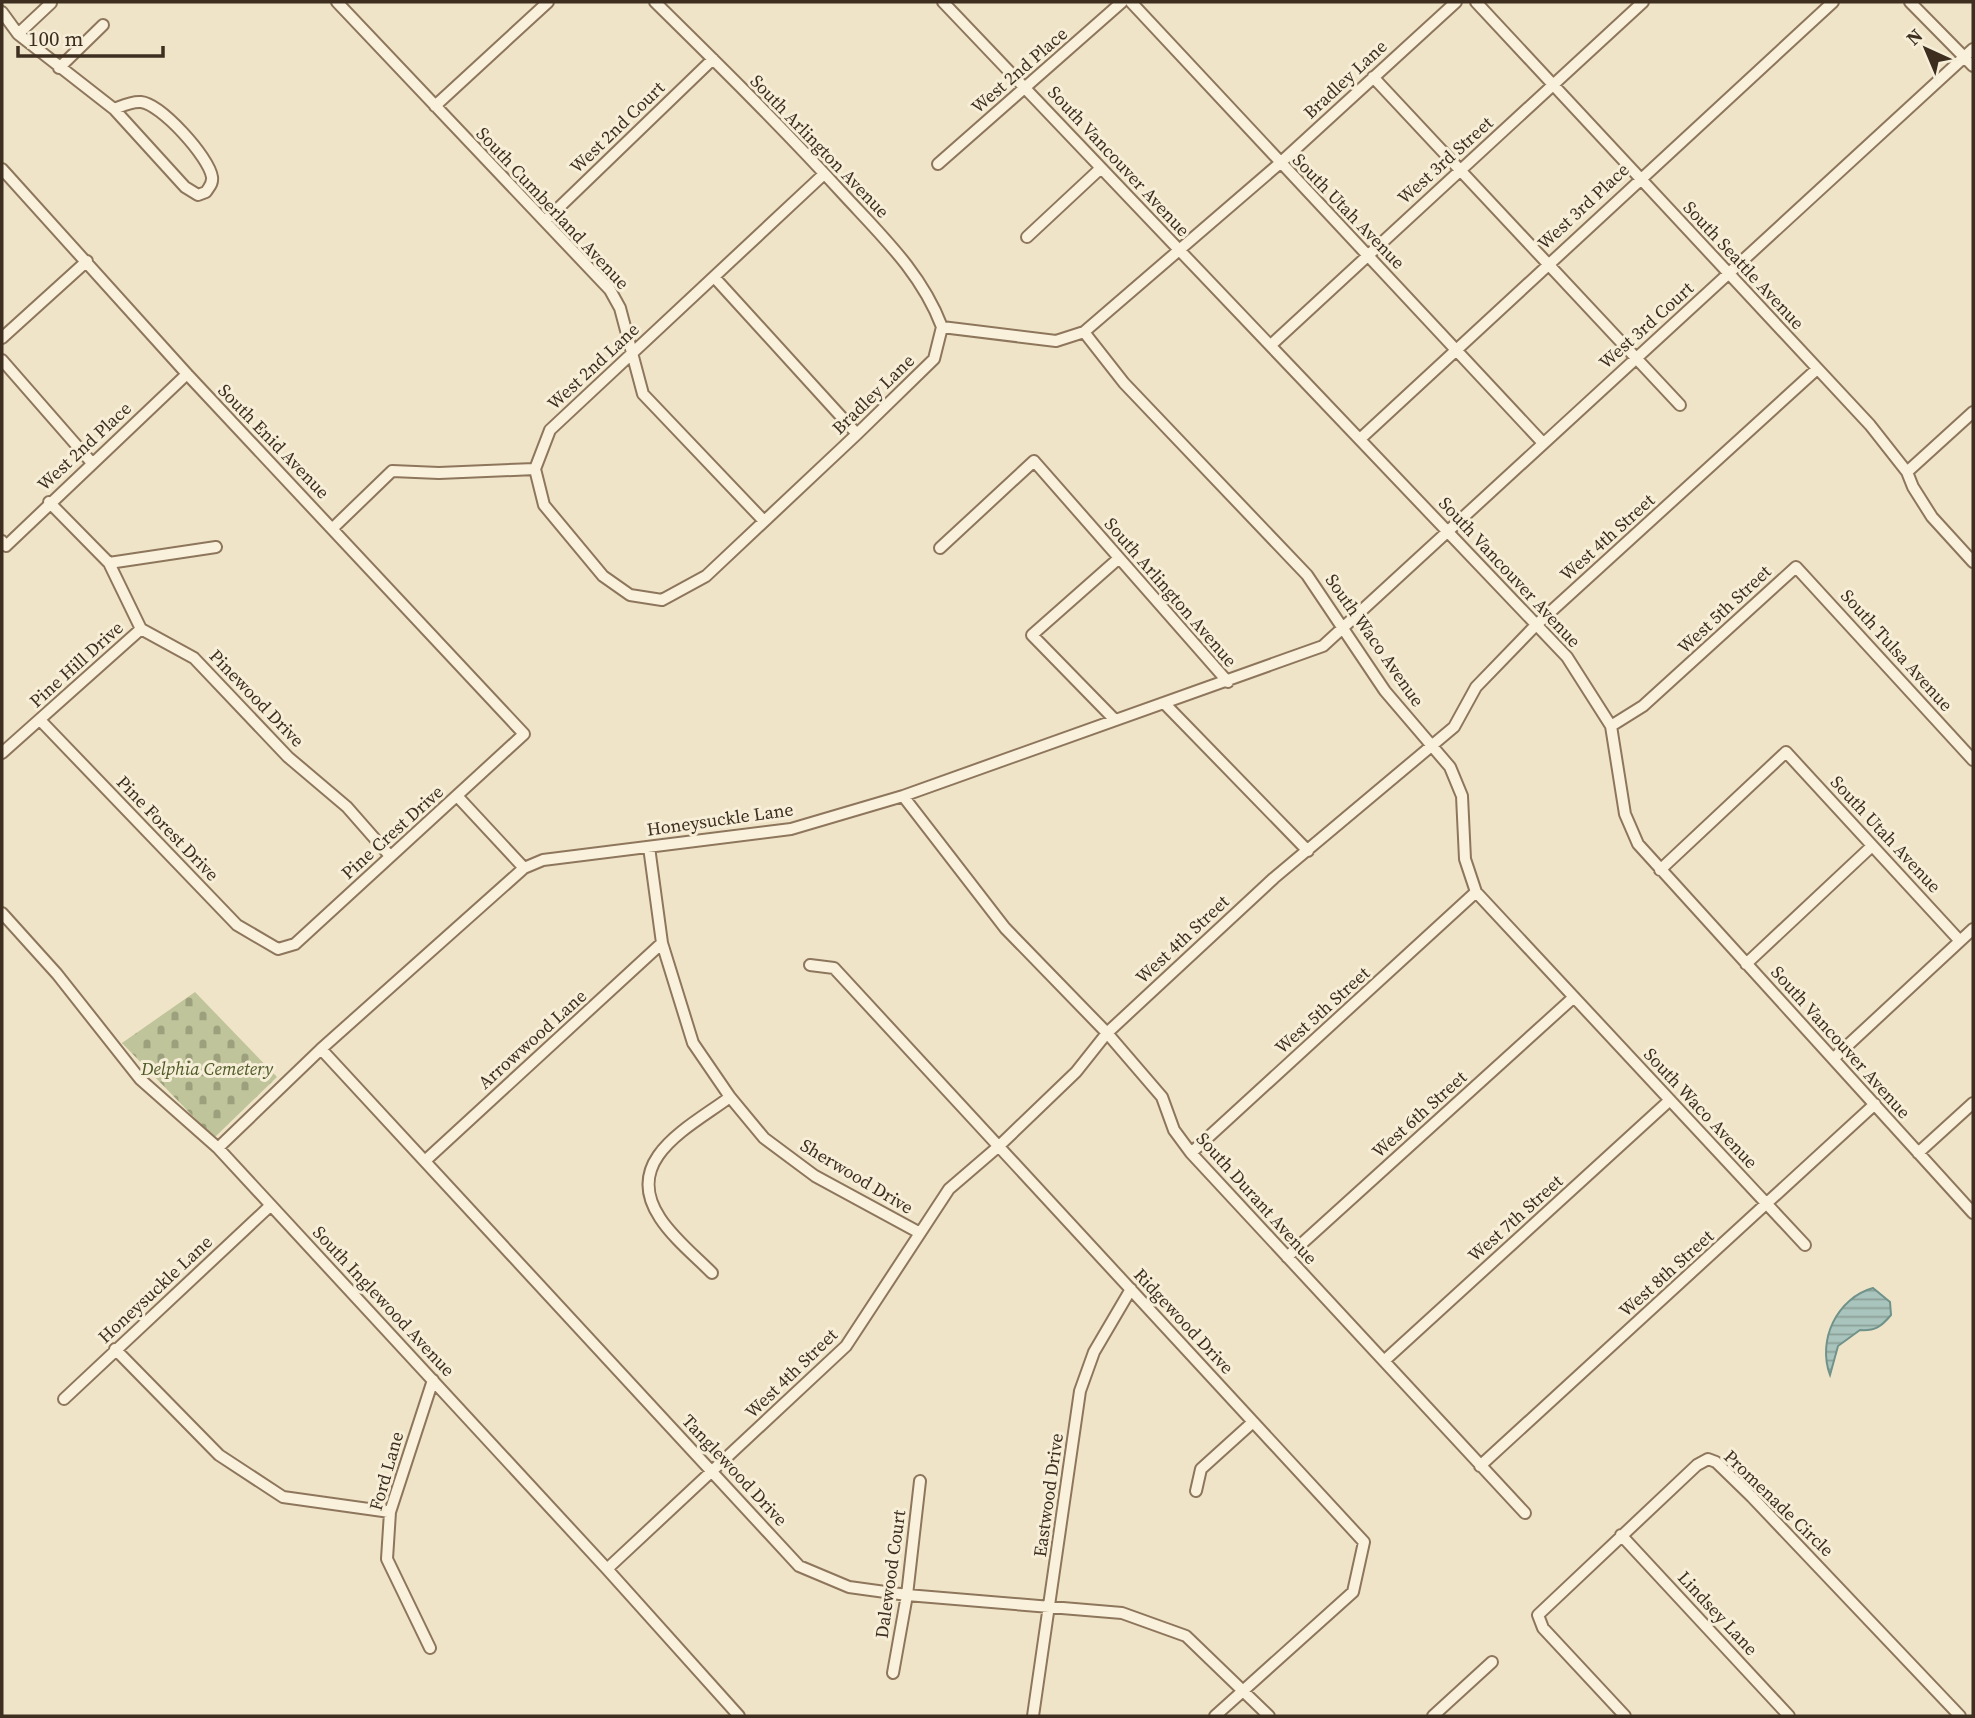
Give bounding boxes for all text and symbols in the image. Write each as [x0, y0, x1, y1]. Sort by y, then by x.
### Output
scale bar [18, 14, 163, 58]
north arrow [1891, 14, 1961, 84]
street label: West 2nd Place [965, 21, 1073, 119]
text: N [1900, 23, 1928, 51]
text: 100 m [28, 24, 83, 53]
street label: Bradley Lane [1298, 34, 1392, 124]
street label: South Arlington Avenue [745, 69, 895, 223]
street label: West 2nd Court [564, 75, 670, 179]
street label: South Vancouver Avenue [1042, 80, 1196, 242]
street label: West 3rd Street [1392, 110, 1498, 210]
street label: South Cumberland Avenue [471, 121, 635, 295]
street label: South Utah Avenue [1287, 148, 1411, 274]
street label: West 3rd Place [1532, 157, 1634, 255]
street label: South Seattle Avenue [1678, 195, 1810, 335]
street label: West 3rd Court [1593, 276, 1699, 374]
street label: West 2nd Lane [542, 317, 644, 415]
street label: Bradley Lane [826, 348, 920, 440]
street label: South Enid Avenue [213, 378, 335, 504]
street label: West 2nd Place [31, 396, 137, 496]
street label: West 4th Street [1554, 488, 1660, 586]
street label: South Vancouver Avenue [1433, 491, 1587, 653]
street label: South Arlington Avenue [1099, 512, 1243, 672]
street label: West 5th Street [1672, 559, 1776, 659]
street label: South Waco Avenue [1320, 569, 1430, 711]
street label: South Tulsa Avenue [1835, 583, 1959, 717]
street label: Pine Hill Drive [24, 615, 128, 713]
street label: Pinewood Drive [204, 644, 310, 752]
street label: Pine Forest Drive [111, 770, 225, 886]
street label: South Utah Avenue [1825, 770, 1947, 898]
street label: Pine Crest Drive [335, 779, 449, 885]
street label: Honeysuckle Lane [645, 796, 795, 842]
street label: West 4th Street [1130, 889, 1234, 989]
street label: South Vancouver Avenue [1766, 960, 1916, 1124]
street label: West 5th Street [1269, 961, 1375, 1059]
street label: Arrowwood Lane [472, 983, 592, 1095]
street label: South Waco Avenue [1638, 1042, 1764, 1174]
park label: Delphia Cemetery [140, 1056, 273, 1081]
street label: West 6th Street [1366, 1065, 1472, 1163]
street label: South Durant Avenue [1191, 1126, 1323, 1270]
street label: Sherwood Drive [796, 1132, 918, 1220]
street label: West 7th Street [1462, 1169, 1568, 1267]
street label: South Inglewood Avenue [307, 1220, 461, 1382]
street label: West 8th Street [1613, 1224, 1719, 1322]
street label: Honeysuckle Lane [92, 1229, 218, 1349]
street label: Ridgewood Drive [1128, 1263, 1240, 1379]
street label: West 4th Street [739, 1322, 843, 1423]
street label: Tanglewood Drive [677, 1409, 793, 1531]
street label: Ford Lane [363, 1428, 409, 1514]
street label: Eastwood Drive [1027, 1431, 1069, 1559]
street label: Promenade Circle [1718, 1444, 1840, 1562]
street label: Dalewood Court [869, 1508, 911, 1640]
street label: Lindsey Lane [1672, 1565, 1764, 1661]

